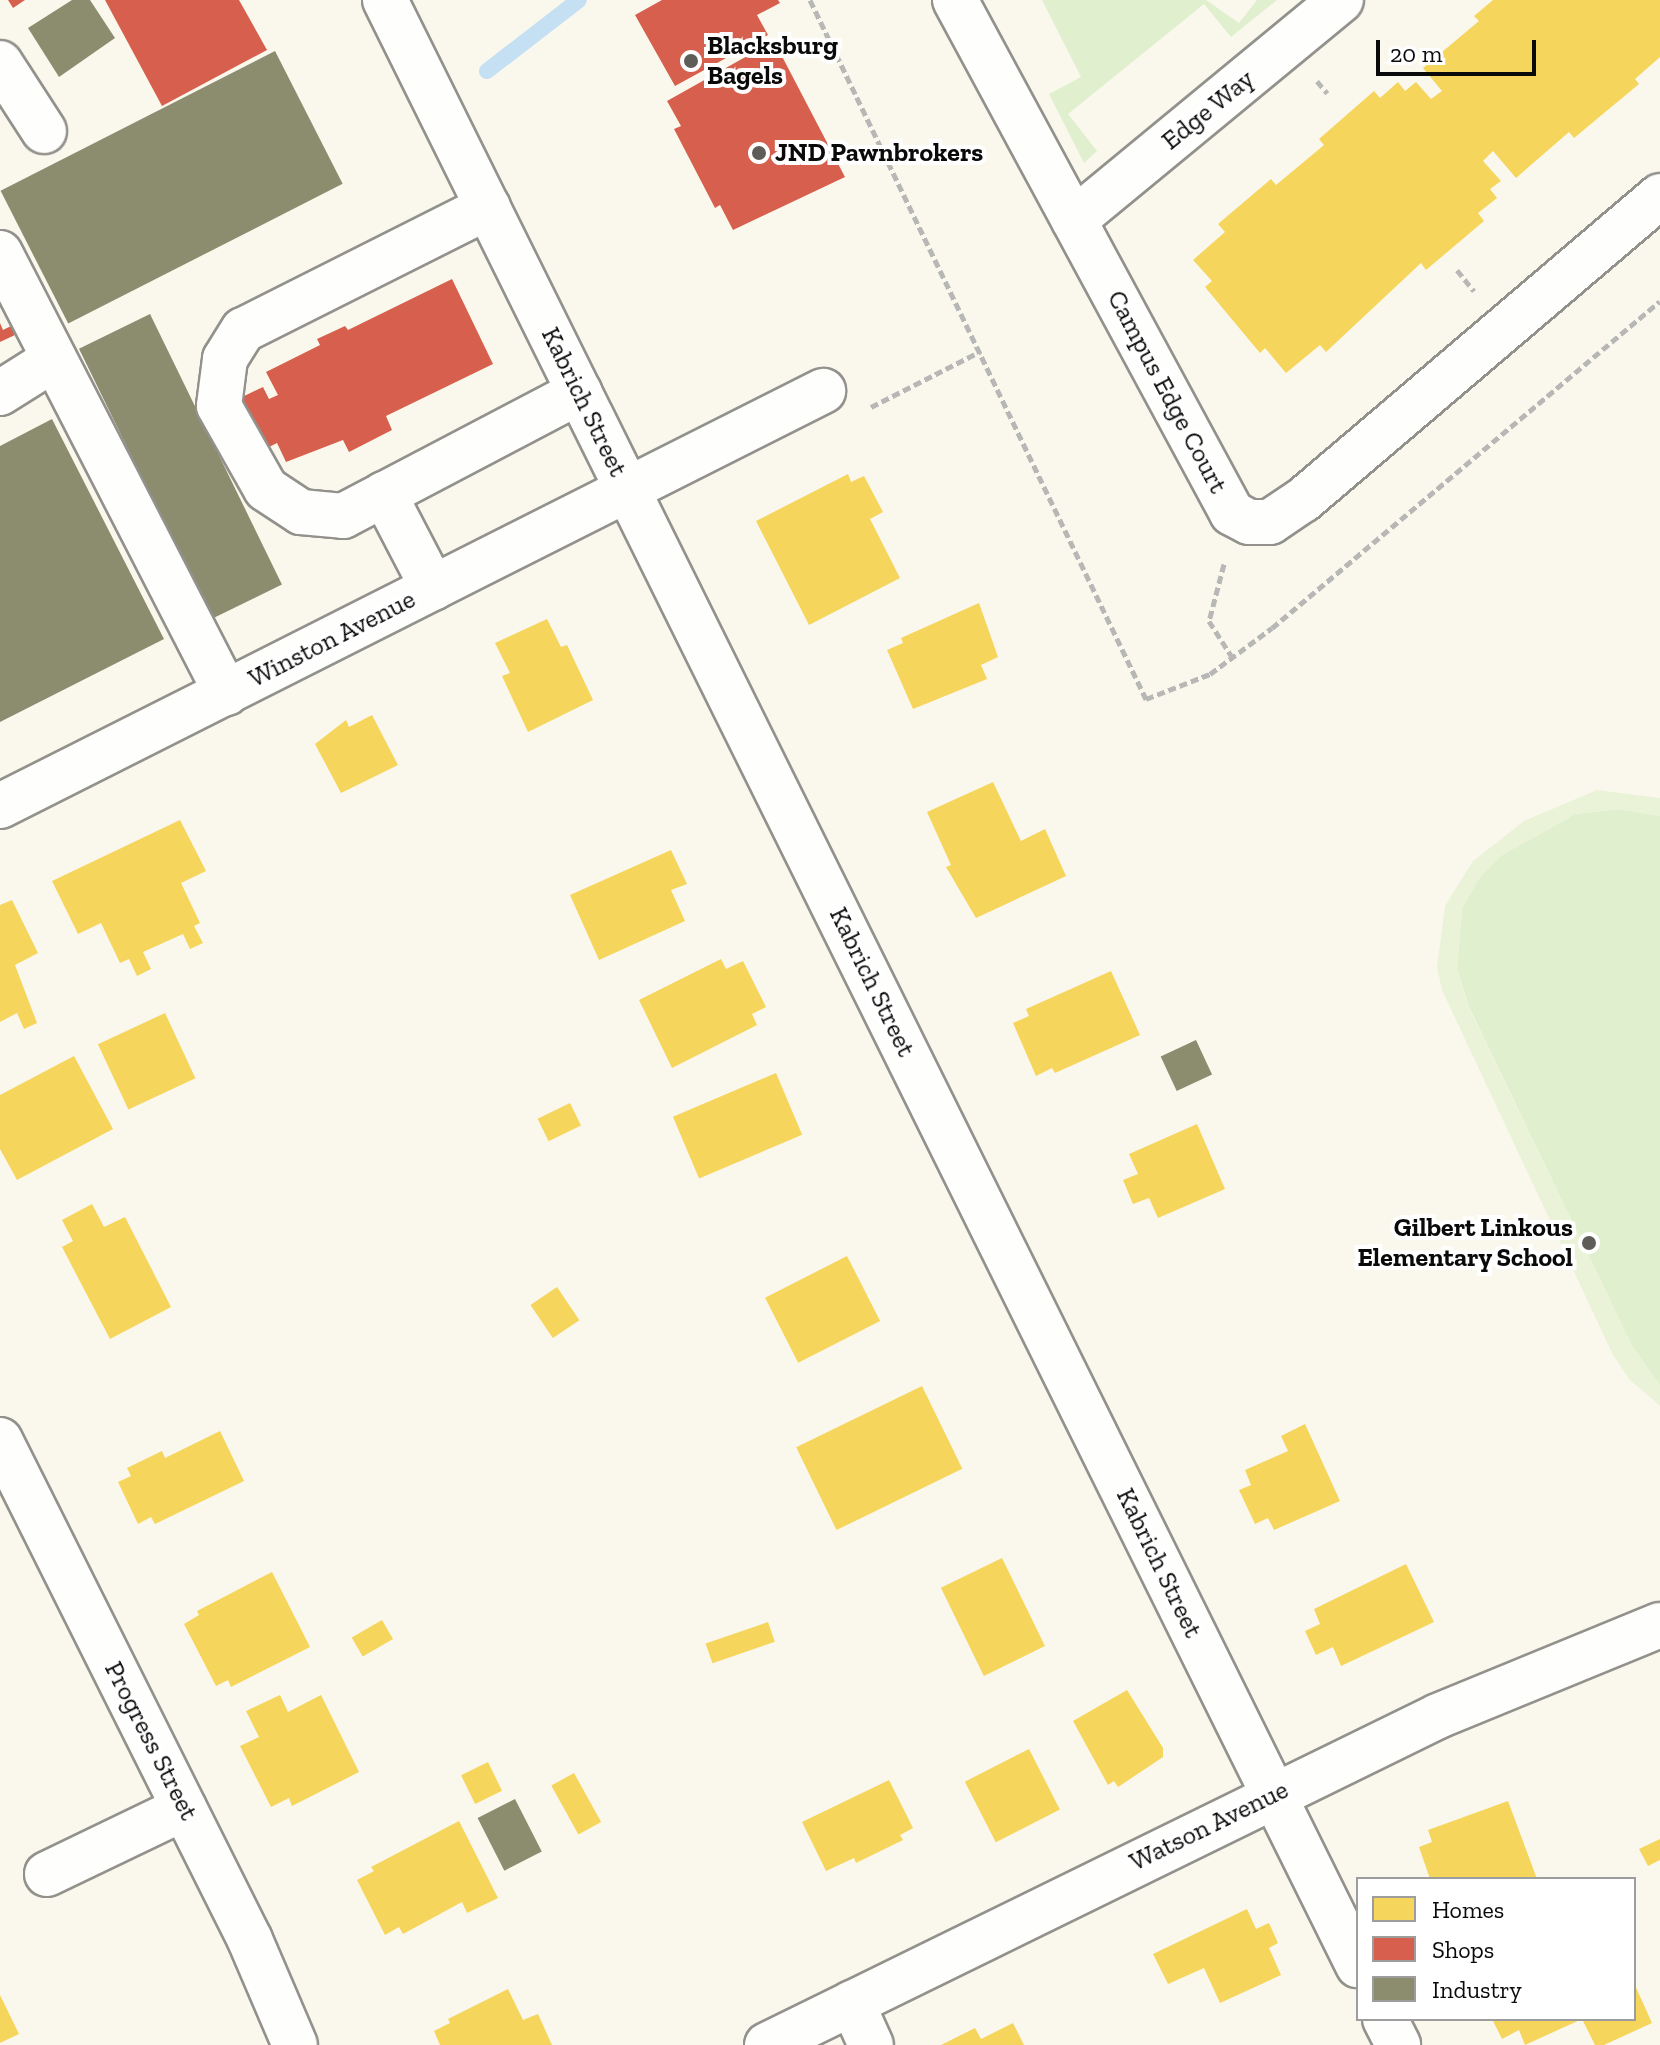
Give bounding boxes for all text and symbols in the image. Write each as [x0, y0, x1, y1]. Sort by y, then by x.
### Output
scale bar [1380, 24, 1540, 74]
place label: Blacksburg Bagels [707, 30, 838, 92]
text: 20 m [1390, 39, 1442, 68]
marker: Blacksburg Bagels [682, 52, 700, 70]
street label: Edge Way [1155, 63, 1261, 157]
place label: JND Pawnbrokers [775, 137, 983, 169]
marker: JND Pawnbrokers [750, 144, 768, 162]
street label: Campus Edge Court [1100, 285, 1234, 499]
street label: Kabrich Street [534, 322, 634, 482]
street label: Winston Avenue [243, 583, 421, 695]
street label: Kabrich Street [822, 902, 922, 1062]
place label: Gilbert Linkous Elementary School [1357, 1212, 1573, 1274]
marker: Gilbert Linkous Elementary School [1580, 1234, 1598, 1252]
street label: Kabrich Street [1109, 1483, 1209, 1643]
street label: Progress Street [98, 1657, 204, 1825]
street label: Watson Avenue [1124, 1774, 1294, 1878]
legend [1356, 1877, 1636, 2021]
text: Homes [1432, 1895, 1504, 1924]
text: Shops [1432, 1935, 1494, 1964]
text: Industry [1432, 1975, 1522, 2004]

